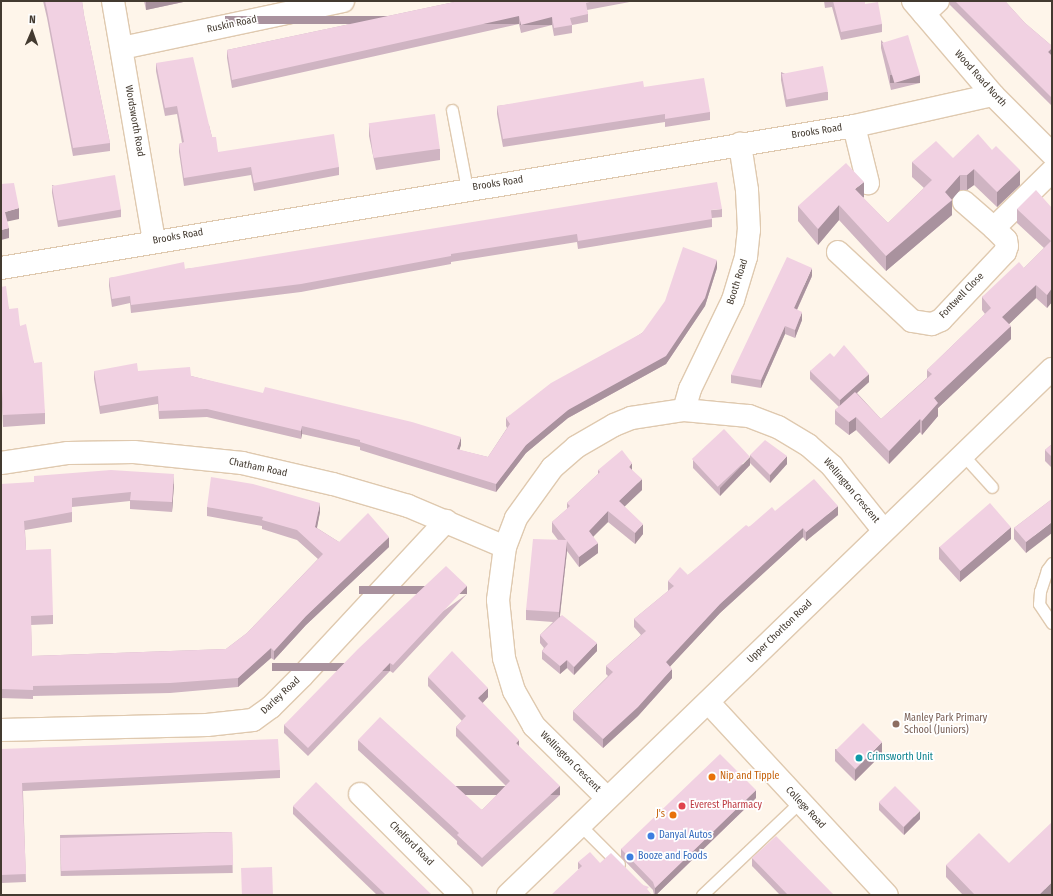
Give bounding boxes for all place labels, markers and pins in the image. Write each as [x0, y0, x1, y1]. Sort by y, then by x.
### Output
place label: Manley Park Primary School (Juniors) [904, 712, 987, 736]
marker: Manley Park Primary School (Juniors) [891, 719, 901, 729]
place label: Crimsworth Unit [867, 752, 933, 764]
marker: Crimsworth Unit [854, 753, 864, 763]
place label: Nip and Tipple [720, 771, 779, 783]
marker: Nip and Tipple [707, 772, 717, 782]
place label: Everest Pharmacy [690, 800, 762, 812]
marker: Everest Pharmacy [677, 801, 687, 811]
place label: J's [656, 809, 665, 821]
marker: J's [668, 810, 678, 820]
place label: Danyal Autos [659, 830, 712, 842]
marker: Danyal Autos [646, 831, 656, 841]
place label: Booze and Foods [638, 851, 707, 863]
marker: Booze and Foods [625, 852, 635, 862]

